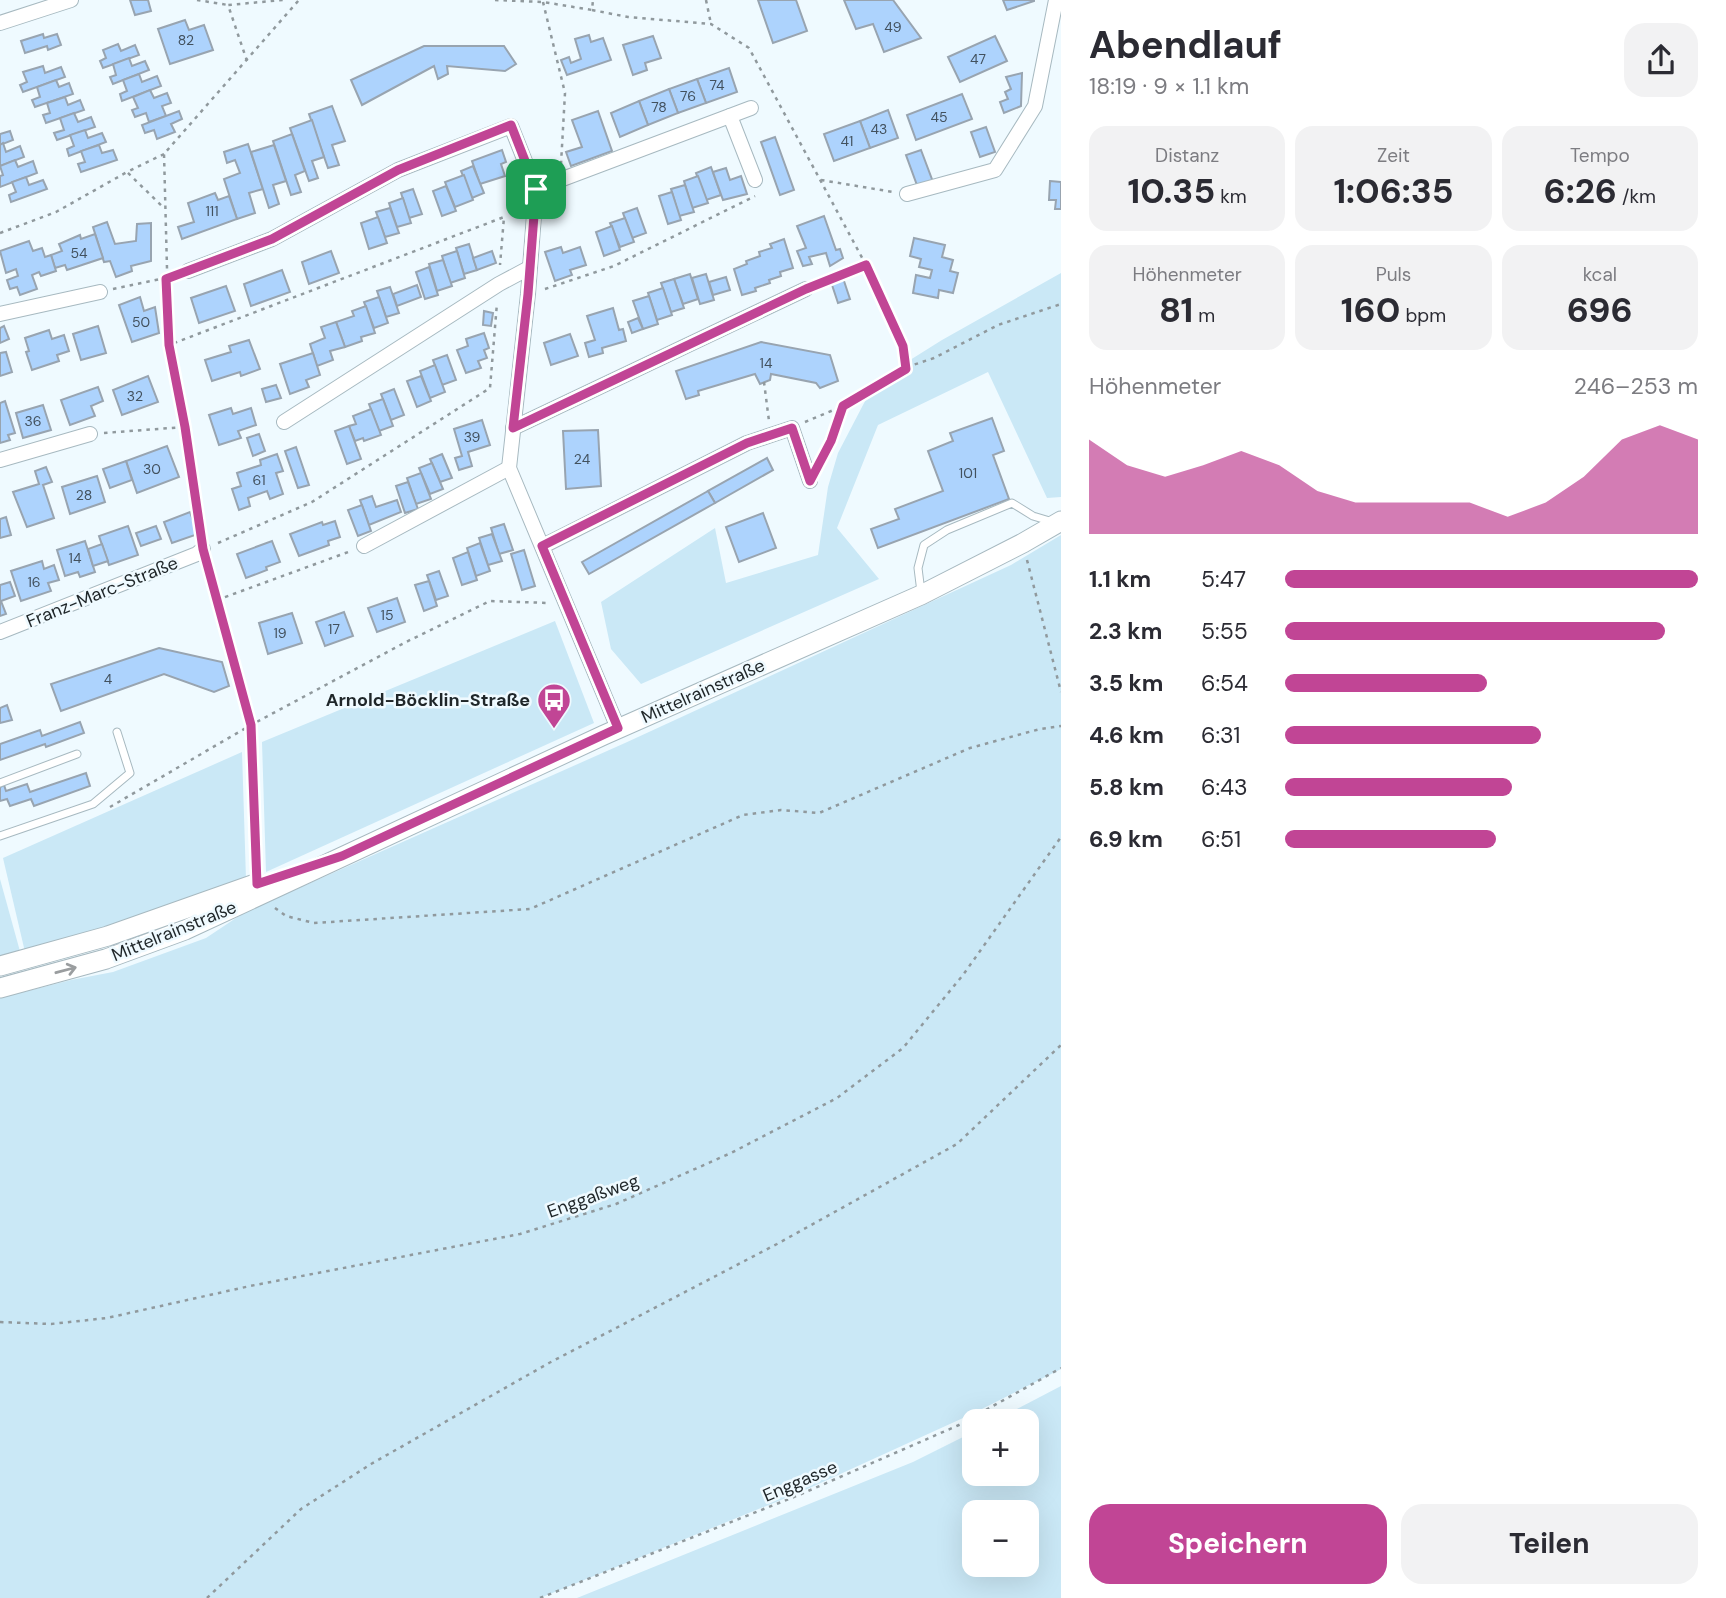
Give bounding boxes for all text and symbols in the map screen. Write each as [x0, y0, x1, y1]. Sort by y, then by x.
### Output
house number: 49 [884, 18, 902, 36]
text: Abendlauf [1089, 20, 1282, 70]
button: share [1624, 23, 1698, 97]
house number: 82 [178, 31, 194, 49]
house number: 47 [970, 50, 986, 68]
text: 18:19 · 9 × 1.1 km [1089, 71, 1249, 101]
house number: 74 [709, 76, 725, 94]
house number: 76 [680, 87, 696, 105]
house number: 78 [651, 98, 667, 116]
house number: 45 [930, 108, 948, 126]
house number: 43 [871, 120, 887, 138]
house number: 41 [841, 132, 853, 150]
text: Distanz [1155, 143, 1219, 168]
text: Zeit [1377, 143, 1410, 168]
text: Tempo [1570, 143, 1630, 168]
pin [506, 159, 566, 219]
text: 10.35 [1128, 168, 1215, 214]
text: 1:06:35 [1333, 168, 1454, 214]
text: 6:26 [1544, 168, 1617, 214]
icon: arrive [517, 170, 555, 208]
text: km [1215, 184, 1247, 209]
text: /km [1617, 184, 1656, 209]
house number: 111 [205, 202, 219, 220]
house number: 54 [70, 244, 88, 262]
text: Höhenmeter [1133, 262, 1242, 287]
text: Puls [1376, 262, 1411, 287]
text: kcal [1583, 262, 1617, 287]
text: 81 [1159, 287, 1193, 333]
text: 160 [1341, 287, 1400, 333]
text: 696 [1567, 287, 1633, 333]
text: m [1193, 303, 1215, 328]
text: bpm [1400, 303, 1446, 328]
house number: 50 [132, 313, 150, 331]
house number: 14 [760, 354, 773, 372]
text: Höhenmeter [1089, 371, 1221, 401]
text: 246–253 m [1574, 371, 1698, 401]
house number: 32 [127, 387, 143, 405]
house number: 36 [24, 412, 42, 430]
house number: 39 [464, 428, 481, 446]
house number: 24 [574, 450, 591, 468]
house number: 30 [143, 460, 161, 478]
house number: 101 [959, 464, 977, 482]
house number: 61 [252, 471, 266, 489]
house number: 28 [76, 486, 92, 504]
house number: 14 [69, 549, 82, 567]
street label: Franz-Marc-Straße [23, 551, 181, 633]
text: 1.1 km [1089, 564, 1151, 594]
text: 5:47 [1201, 564, 1246, 594]
house number: 16 [27, 573, 41, 591]
house number: 15 [381, 606, 393, 624]
text: 2.3 km [1089, 616, 1162, 646]
text: 5:55 [1201, 616, 1248, 646]
house number: 17 [328, 620, 340, 638]
house number: 19 [273, 624, 287, 642]
street label: Mittelrainstraße [638, 653, 768, 729]
text: 3.5 km [1089, 668, 1163, 698]
text: 6:54 [1201, 668, 1248, 698]
house number: 4 [104, 670, 113, 688]
bus stop icon: Arnold-Böcklin-Straße [535, 681, 573, 730]
place label: Arnold-Böcklin-Straße [326, 688, 530, 712]
text: 4.6 km [1089, 720, 1164, 750]
text: 6:31 [1201, 720, 1240, 750]
text: 5.8 km [1089, 772, 1164, 802]
text: 6:43 [1201, 772, 1248, 802]
text: 6.9 km [1089, 824, 1163, 854]
text: 6:51 [1201, 824, 1241, 854]
street label: Mittelrainstraße [108, 895, 240, 967]
one-way arrow [54, 963, 77, 976]
street label: Enggaßweg [544, 1168, 642, 1224]
map controls [962, 1409, 1039, 1577]
button: + [962, 1409, 1039, 1486]
street label: Enggasse [759, 1455, 841, 1507]
button: − [962, 1500, 1039, 1577]
button: Speichern [1089, 1504, 1387, 1584]
button: Teilen [1401, 1504, 1698, 1584]

